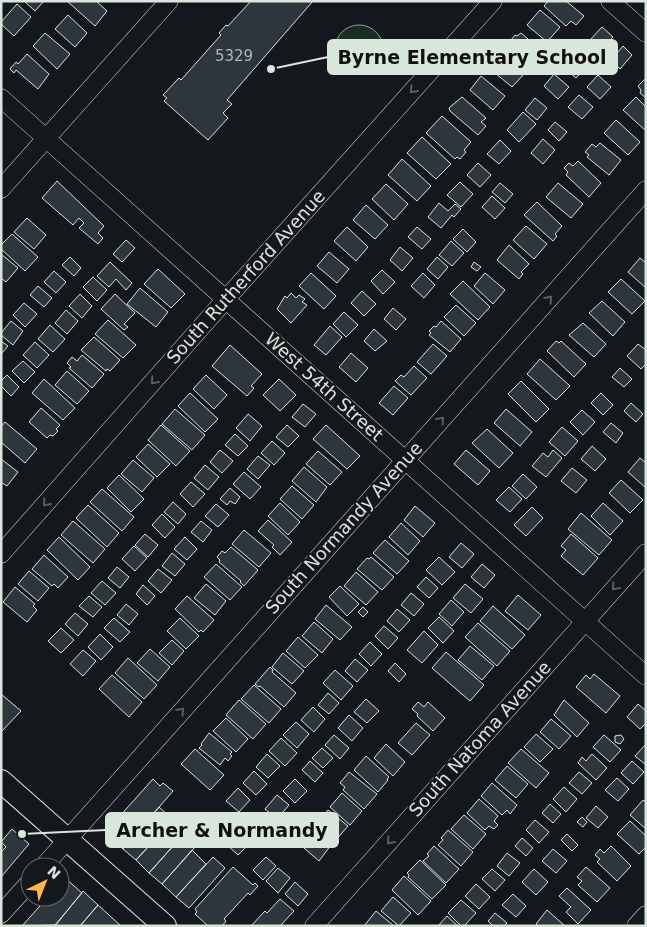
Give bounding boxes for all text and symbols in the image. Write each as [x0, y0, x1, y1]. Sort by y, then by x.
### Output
callout: Byrne Elementary School [328, 40, 617, 74]
text: Byrne Elementary School [337, 46, 607, 68]
house number: 5329 [215, 47, 253, 65]
one-way arrow [410, 84, 419, 93]
street label: South Rutherford Avenue [162, 185, 329, 368]
one-way arrow [543, 295, 552, 304]
street label: West 54th Street [261, 328, 388, 445]
one-way arrow [151, 375, 160, 384]
one-way arrow [435, 416, 444, 425]
street label: South Normandy Avenue [261, 437, 426, 618]
one-way arrow [43, 497, 52, 506]
one-way arrow [612, 581, 621, 590]
street label: South Natoma Avenue [404, 657, 555, 821]
one-way arrow [176, 708, 185, 717]
callout: Archer & Normandy [106, 813, 338, 847]
text: Archer & Normandy [116, 819, 328, 841]
one-way arrow [386, 835, 395, 844]
north arrow [20, 857, 70, 907]
text: N [44, 863, 64, 882]

